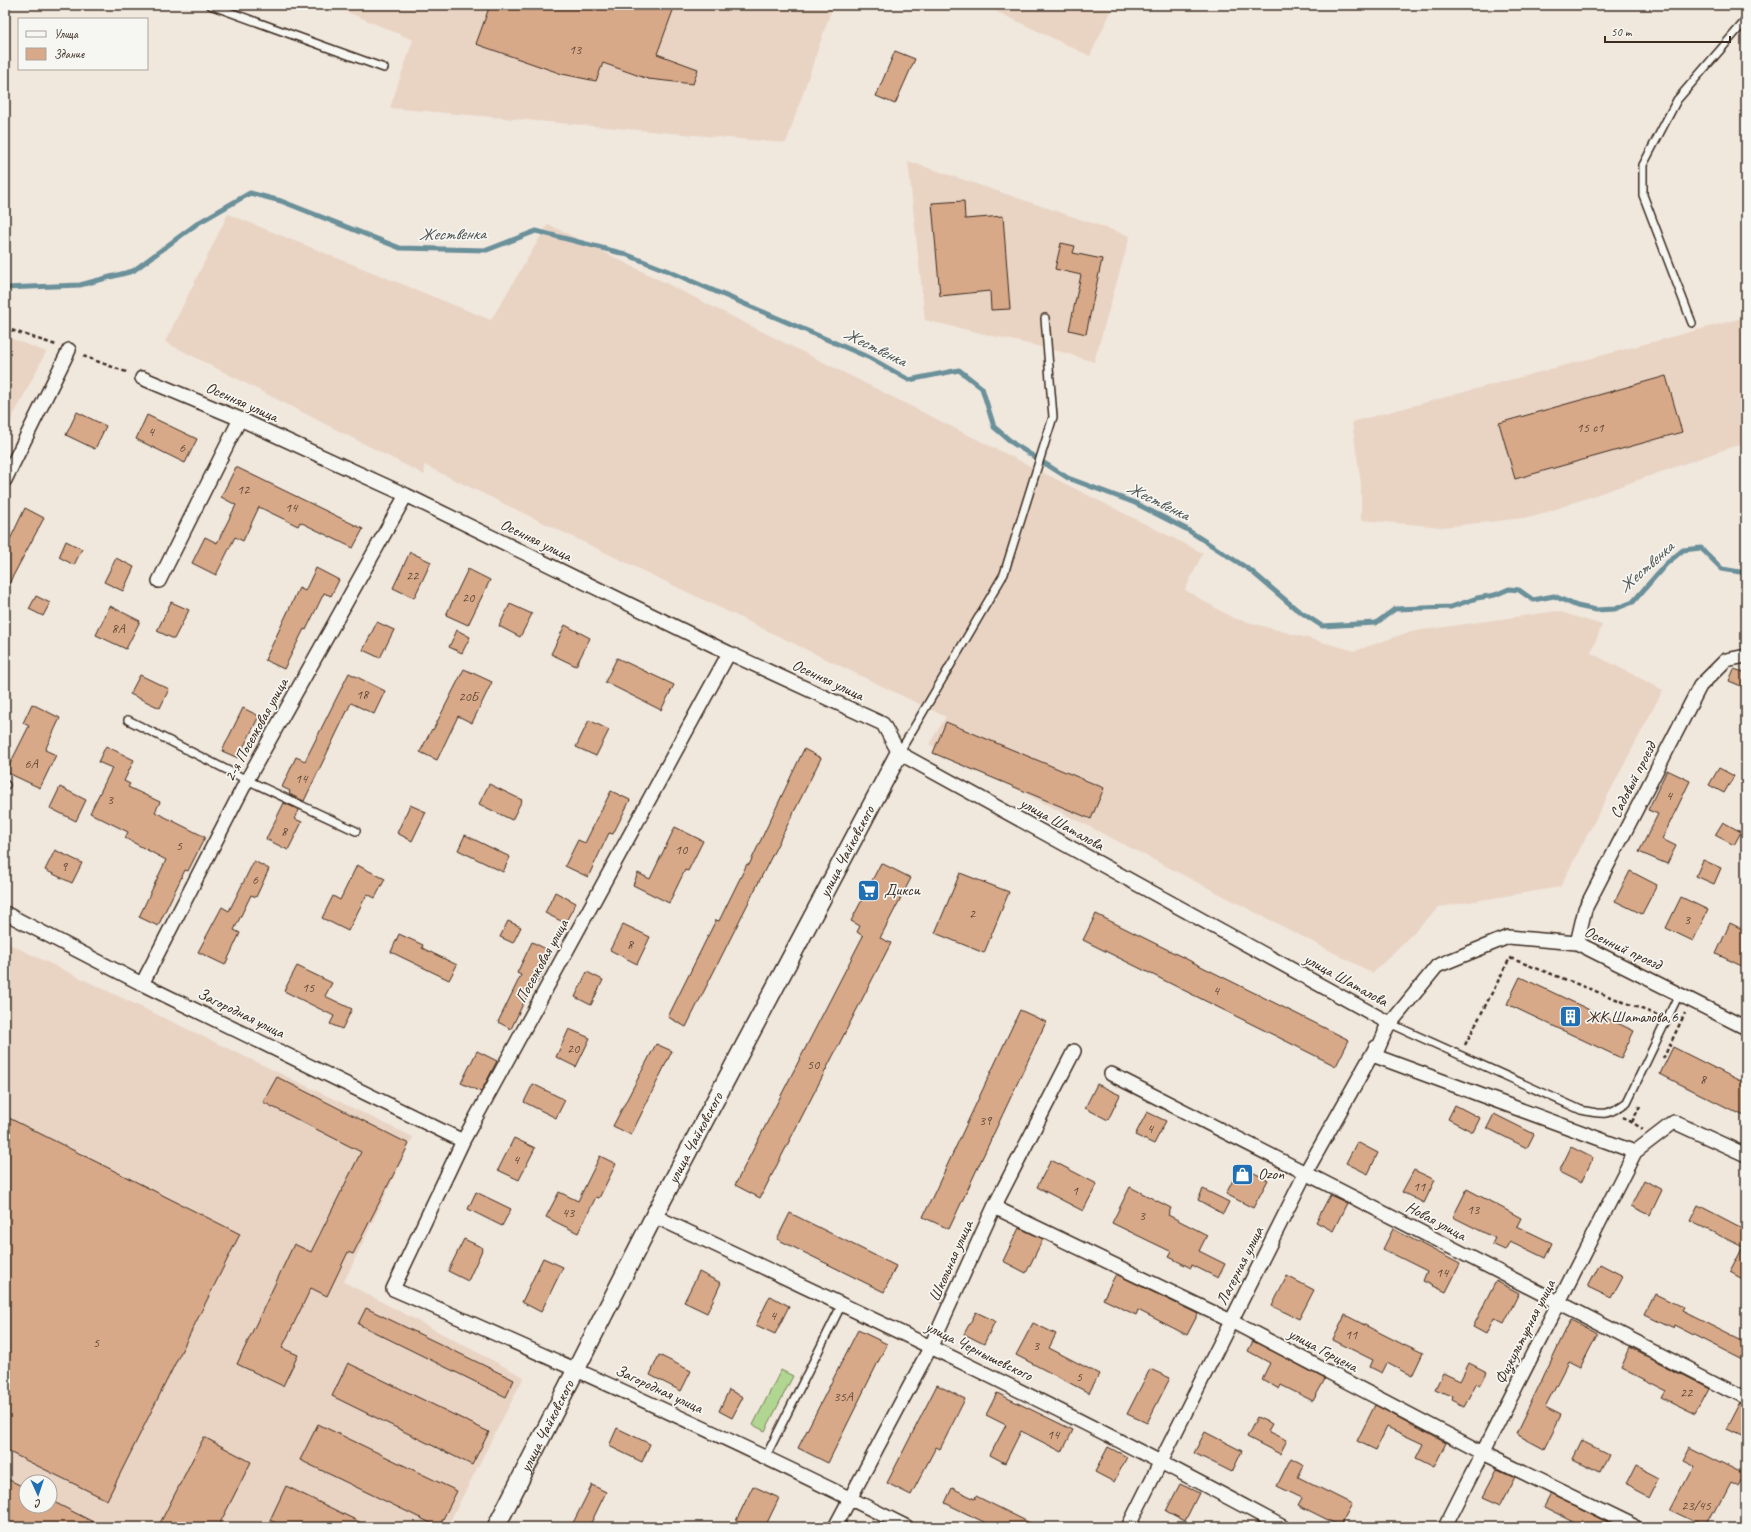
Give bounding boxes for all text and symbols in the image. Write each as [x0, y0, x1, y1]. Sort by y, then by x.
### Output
legend [18, 18, 148, 70]
scale bar [1605, 18, 1730, 44]
text: 50 m [1611, 24, 1633, 40]
text: Улица [54, 26, 79, 42]
house number: 13 [569, 41, 583, 58]
text: Здание [54, 46, 85, 62]
water label: Жественка [418, 223, 488, 245]
water label: Жественка [840, 323, 911, 372]
street label: Осенняя улица [203, 377, 283, 427]
house number: 15 с1 [1576, 419, 1604, 436]
house number: 4 [148, 423, 156, 440]
house number: 6 [179, 439, 186, 456]
water label: Жественка [1123, 477, 1194, 526]
house number: 12 [237, 481, 251, 498]
house number: 14 [285, 499, 299, 516]
street label: Осенняя улица [497, 514, 576, 566]
water label: Жественка [1614, 535, 1679, 597]
house number: 22 [406, 567, 420, 584]
house number: 20 [462, 589, 476, 606]
house number: 8А [111, 620, 126, 637]
street label: Осенняя улица [789, 655, 868, 706]
street label: 2-я Поселковая улица [219, 673, 293, 785]
house number: 18 [356, 686, 370, 703]
house number: 20Б [458, 688, 481, 705]
street label: Садовый проезд [1605, 737, 1661, 821]
house number: 6А [24, 755, 39, 772]
house number: 14 [295, 770, 309, 787]
house number: 4 [1666, 787, 1674, 804]
house number: 3 [107, 791, 115, 808]
street label: улица Шаталова [1016, 792, 1108, 856]
street label: улица Чайковского [814, 801, 880, 902]
house number: 8 [281, 823, 289, 840]
house number: 5 [176, 837, 183, 854]
house number: 10 [675, 841, 689, 858]
house number: 9 [61, 858, 69, 875]
house number: 6 [252, 871, 259, 888]
supermarket icon: Дикси [856, 877, 882, 903]
place label: Дикси [884, 880, 921, 900]
house number: 2 [969, 905, 977, 922]
house number: 3 [1684, 911, 1692, 928]
street label: Поселковая улица [511, 915, 574, 1006]
street label: Осенний проезд [1581, 921, 1666, 975]
house number: 8 [627, 936, 635, 953]
street label: улица Шаталова [1300, 948, 1392, 1012]
house number: 15 [302, 979, 315, 996]
house number: 4 [1213, 982, 1221, 999]
street label: Загородная улица [194, 983, 289, 1043]
building icon: ЖК Шаталова,6 [1557, 1004, 1583, 1030]
place label: ЖК Шаталова,6 [1586, 1007, 1679, 1027]
house number: 20 [567, 1040, 581, 1057]
house number: 50 [807, 1056, 821, 1073]
house number: 8 [1700, 1071, 1708, 1088]
street label: улица Чайковского [662, 1088, 728, 1188]
house number: 39 [979, 1112, 993, 1129]
house number: 4 [1147, 1120, 1155, 1137]
house number: 4 [513, 1151, 521, 1168]
shop icon: Ozon [1230, 1161, 1256, 1187]
place label: Ozon [1258, 1164, 1285, 1184]
house number: 11 [1413, 1178, 1426, 1195]
house number: 1 [1072, 1182, 1079, 1199]
street label: Новая улица [1402, 1197, 1471, 1246]
house number: 13 [1467, 1201, 1481, 1218]
house number: 43 [562, 1204, 576, 1221]
house number: 3 [1139, 1207, 1147, 1224]
street label: Школьная улица [924, 1216, 978, 1305]
street label: Лагерная улица [1212, 1223, 1269, 1308]
house number: 14 [1436, 1264, 1450, 1281]
street label: Физкультурная улица [1490, 1275, 1561, 1388]
house number: 4 [770, 1307, 778, 1324]
street label: улица Чернышевского [922, 1316, 1037, 1386]
street label: улица Герцена [1284, 1323, 1362, 1377]
house number: 11 [1345, 1326, 1358, 1343]
house number: 5 [93, 1334, 100, 1351]
house number: 3 [1033, 1337, 1041, 1354]
street label: Загородная улица [612, 1360, 707, 1419]
house number: 5 [1076, 1368, 1083, 1385]
street label: улица Чайковского [515, 1376, 579, 1477]
house number: 22 [1680, 1384, 1694, 1401]
house number: 35А [833, 1388, 854, 1405]
house number: 14 [1047, 1426, 1061, 1443]
north arrow [18, 1474, 58, 1514]
text: С [34, 1497, 42, 1511]
house number: 23/45 [1681, 1497, 1712, 1514]

